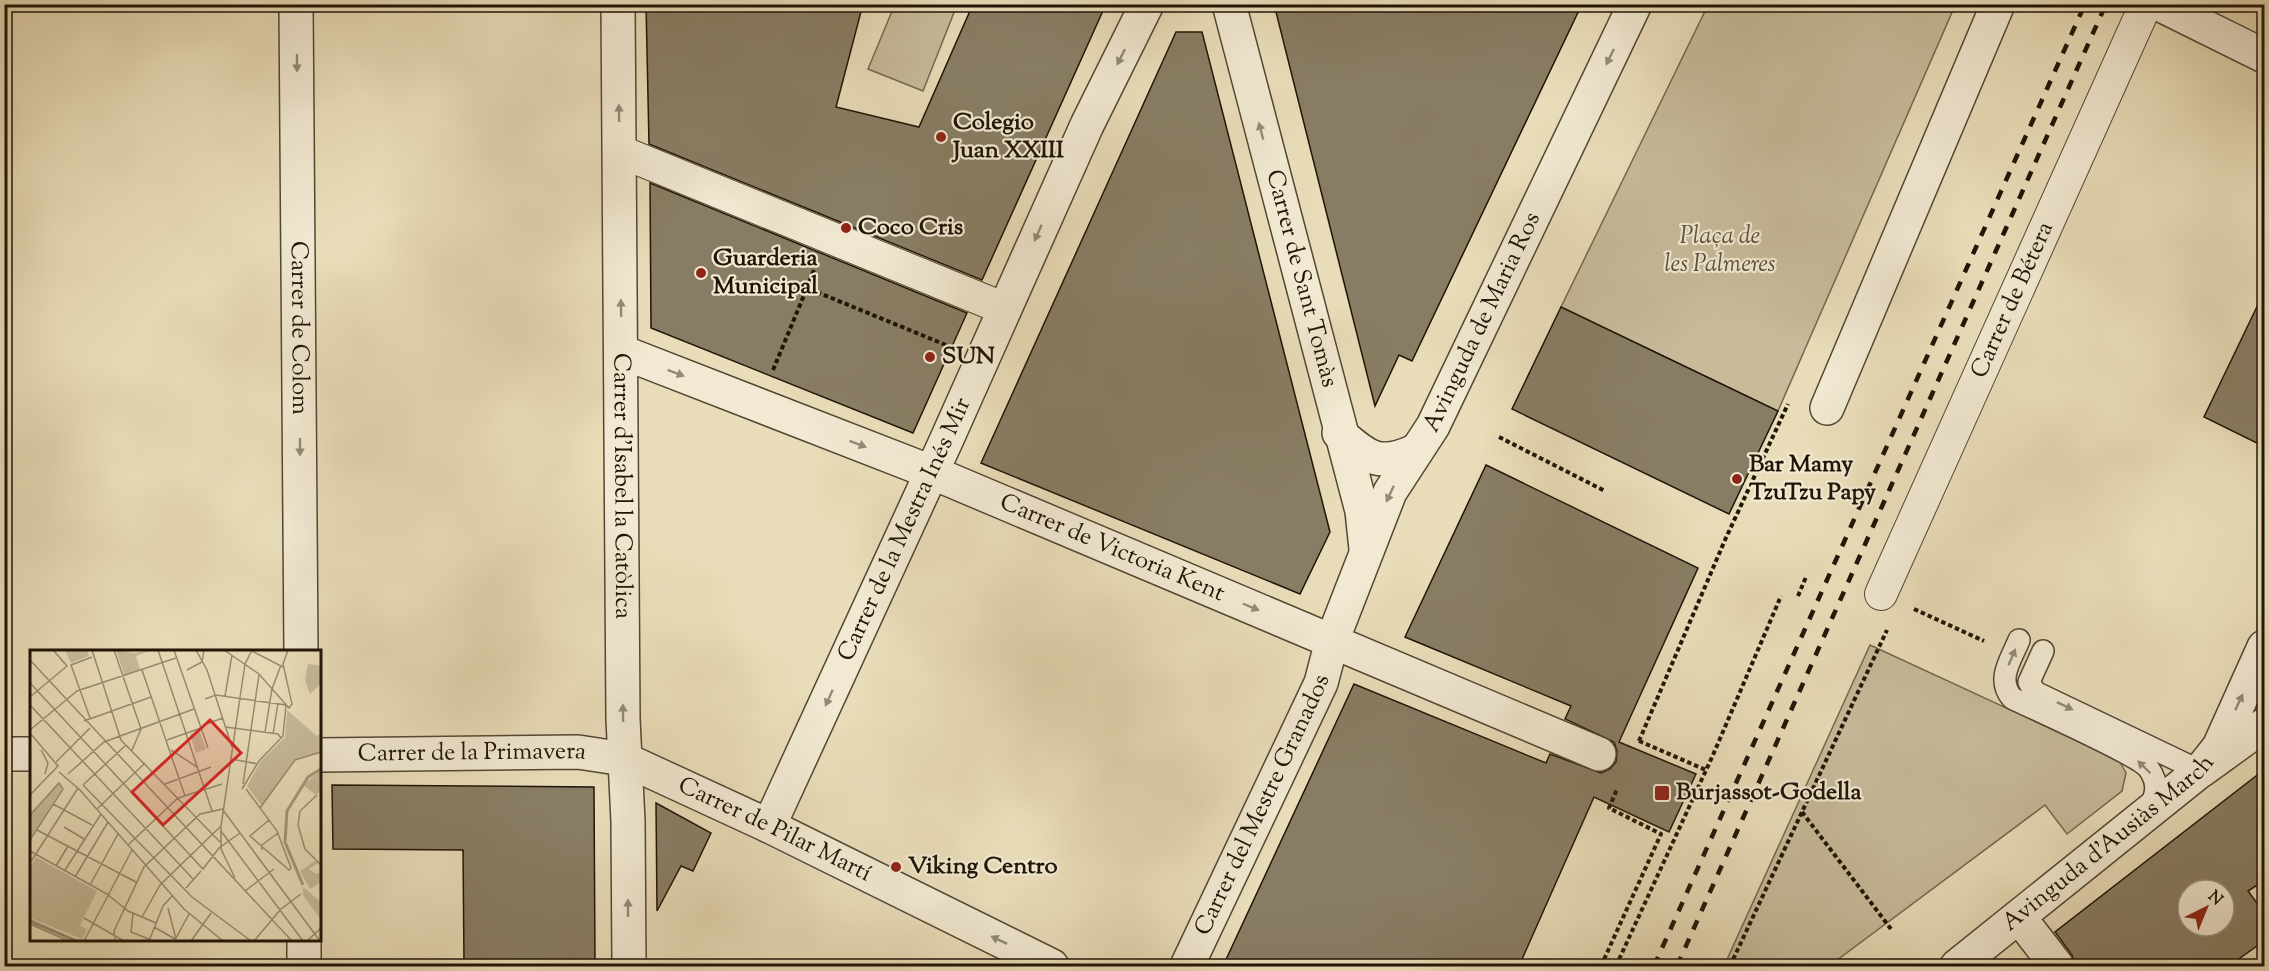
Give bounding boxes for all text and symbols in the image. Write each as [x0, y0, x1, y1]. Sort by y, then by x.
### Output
one-way arrow [1116, 48, 1126, 65]
one-way arrow [1605, 49, 1614, 66]
one-way arrow [292, 53, 302, 72]
one-way arrow [614, 104, 624, 123]
place label: Colegio Juan XXIII [951, 106, 1064, 168]
one-way arrow [1256, 122, 1266, 140]
marker: Colegio Juan XXIII [934, 130, 948, 144]
street label: Carrer de Sant Tomàs [1256, 166, 1346, 391]
street label: Avinguda de Maria Ros [1415, 207, 1550, 438]
place label: Coco Cris [858, 211, 963, 245]
street label: Carrer de Bétera [1963, 216, 2063, 384]
park label: Plaça de les Palmeres [1664, 220, 1776, 282]
marker: Coco Cris [839, 221, 853, 235]
one-way arrow [1034, 225, 1043, 242]
street label: Carrer de Colom [281, 241, 316, 415]
place label: Guarderia Municipal [713, 242, 819, 304]
marker: Guarderia Municipal [694, 266, 708, 280]
one-way arrow [616, 299, 626, 318]
place label: SUN [942, 340, 995, 374]
marker: SUN [923, 350, 937, 364]
street label: Carrer d'Isabel la Catòlica [603, 353, 639, 619]
one-way arrow [667, 369, 685, 378]
street label: Carrer de la Mestra Inés Mir [830, 392, 980, 667]
one-way arrow [295, 437, 304, 456]
one-way arrow [849, 440, 867, 449]
place label: Bar Mamy TzuTzu Papy [1749, 448, 1876, 510]
marker: Bar Mamy TzuTzu Papy [1730, 472, 1744, 486]
one-way arrow [1386, 485, 1395, 502]
street label: Carrer de Victoria Kent [994, 486, 1230, 611]
one-way arrow [1243, 602, 1261, 612]
one-way arrow [2008, 648, 2017, 666]
inset map [30, 650, 321, 941]
street label: Carrer del Mestre Granados [1187, 671, 1339, 942]
one-way arrow [824, 690, 833, 707]
one-way arrow [2235, 694, 2244, 711]
one-way arrow [2057, 702, 2074, 711]
one-way arrow [618, 704, 628, 723]
street label: Carrer de la Primavera [358, 735, 589, 772]
street label: Avinguda d'Ausiàs March [1995, 748, 2223, 940]
one-way arrow [2137, 760, 2151, 774]
street label: Carrer de Pilar Martí [672, 769, 877, 891]
place label: Burjassot-Godella [1676, 776, 1863, 810]
marker: Burjassot-Godella [1653, 784, 1671, 802]
place label: Viking Centro [908, 850, 1058, 884]
marker: Viking Centro [889, 860, 903, 874]
north arrow [2176, 878, 2236, 938]
text: N [2202, 886, 2227, 912]
one-way arrow [623, 899, 633, 918]
one-way arrow [991, 936, 1008, 945]

